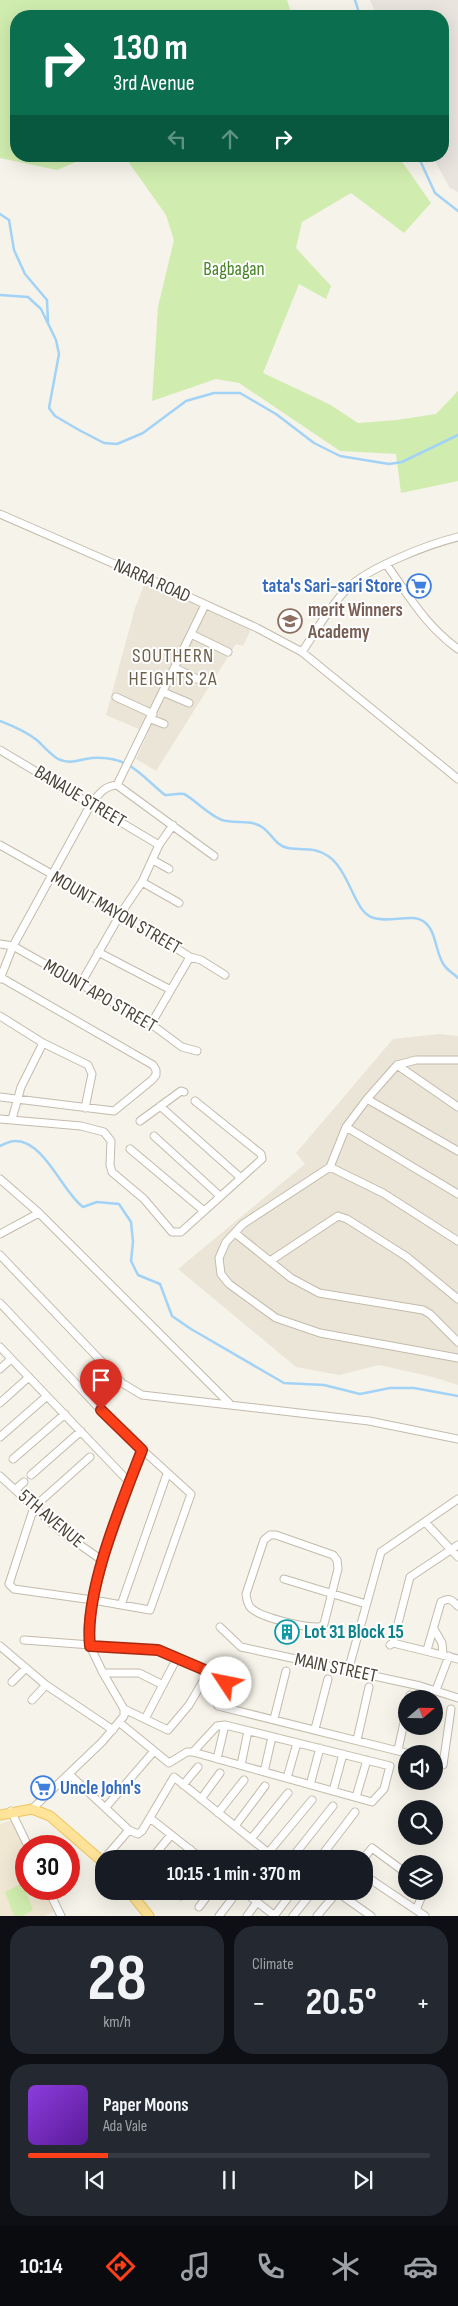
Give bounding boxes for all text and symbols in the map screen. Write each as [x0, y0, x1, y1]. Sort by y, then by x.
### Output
text: 130 m [113, 27, 188, 70]
icon: right [30, 30, 95, 95]
text: 3rd Avenue [113, 70, 195, 97]
icon: left [163, 125, 191, 153]
icon: ahead [216, 125, 244, 153]
icon: right [269, 125, 297, 153]
park label: Bagbagan [203, 258, 265, 281]
street label: NARRA ROAD [110, 554, 194, 608]
supermarket icon: tata's Sari-sari Store [406, 573, 432, 599]
place label: tata's Sari-sari Store [262, 575, 402, 598]
place label: merit Winners Academy [307, 599, 403, 644]
school or university icon: merit Winners Academy [277, 608, 303, 634]
district label: SOUTHERN HEIGHTS 2A [128, 644, 218, 691]
street label: BANAUE STREET [30, 761, 130, 833]
street label: MOUNT MAYON STREET [47, 866, 185, 960]
street label: MOUNT APO STREET [39, 954, 161, 1038]
pin [80, 1359, 122, 1410]
icon: arrive [87, 1366, 115, 1394]
street label: 5TH AVENUE [13, 1485, 89, 1553]
building icon: Lot 31 Block 15 [274, 1619, 300, 1645]
place label: Lot 31 Block 15 [304, 1621, 404, 1644]
street label: MAIN STREET [293, 1648, 380, 1688]
position arrow [199, 1656, 251, 1708]
north arrow [398, 1690, 442, 1735]
map controls [398, 1690, 443, 1900]
button: sound [398, 1745, 443, 1790]
supermarket icon: Uncle John's [30, 1775, 56, 1801]
place label: Uncle John's [60, 1777, 141, 1800]
button: search [398, 1800, 443, 1845]
speed limit sign: 30 [15, 1835, 80, 1900]
button: layers [398, 1855, 443, 1900]
text: 10:15 · 1 min · 370 m [167, 1863, 301, 1886]
text: 28 [87, 1941, 147, 2019]
text: Climate [252, 1955, 294, 1974]
text: 20.5° [305, 1980, 377, 2025]
text: − [252, 1987, 266, 2020]
text: + [416, 1987, 430, 2020]
text: km/h [103, 2013, 131, 2032]
text: Paper Moons [103, 2094, 189, 2117]
text: Ada Vale [103, 2117, 147, 2136]
icon: previous [81, 2166, 109, 2194]
icon: pause [215, 2166, 243, 2194]
icon: next [349, 2166, 377, 2194]
icon: directions [103, 2249, 138, 2284]
icon: music [178, 2249, 213, 2284]
icon: phone [253, 2249, 288, 2284]
icon: climate [328, 2249, 363, 2284]
icon: car [403, 2249, 438, 2284]
text: 10:14 [20, 2253, 63, 2280]

